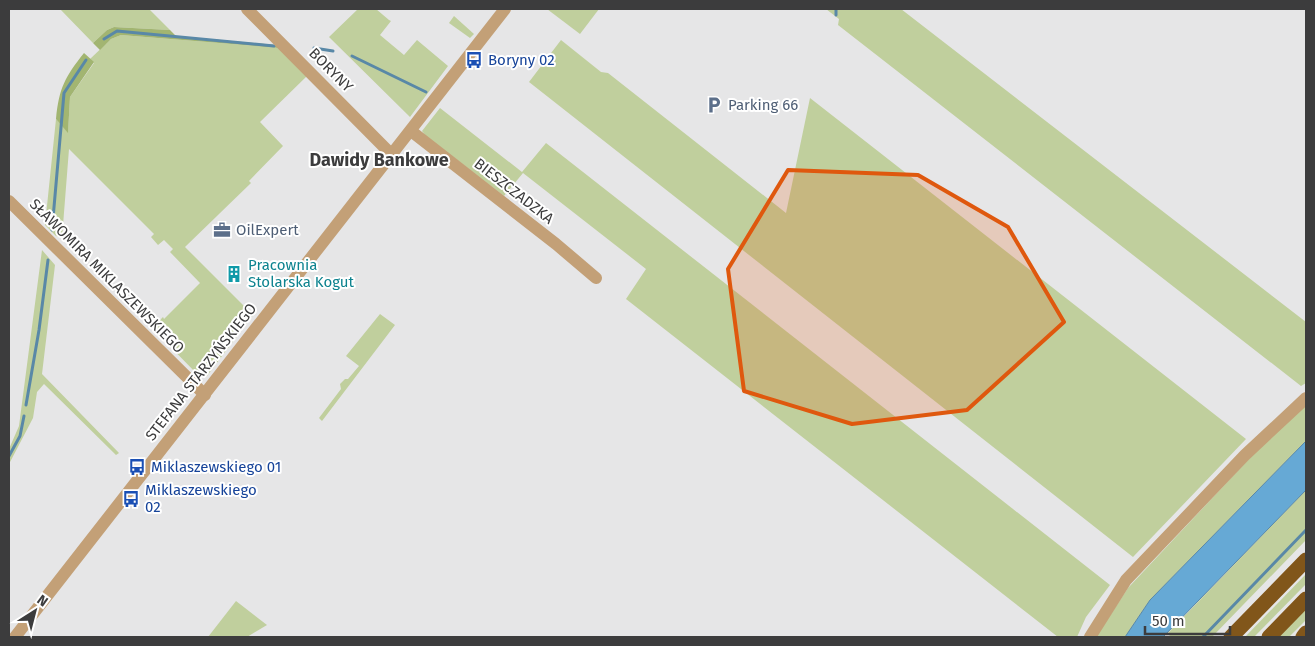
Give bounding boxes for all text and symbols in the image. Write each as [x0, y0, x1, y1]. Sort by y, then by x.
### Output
street label: BORYNY [305, 44, 357, 96]
bus stop icon: Boryny 02 [464, 50, 484, 70]
place label: Boryny 02 [488, 51, 555, 69]
parking icon: Parking 66 [704, 95, 724, 115]
place label: Parking 66 [728, 96, 798, 114]
district label: Dawidy Bankowe [309, 149, 449, 171]
street label: BIESZCZADZKA [471, 154, 558, 228]
street label: SŁAWOMIRA MIKLASZEWSKIEGO [26, 195, 188, 357]
office icon: OilExpert [212, 220, 232, 240]
place label: OilExpert [236, 221, 299, 239]
place label: Pracownia Stolarska Kogut [248, 256, 355, 291]
building icon: Pracownia Stolarska Kogut [224, 264, 244, 284]
street label: STEFANA STARZYŃSKIEGO [142, 300, 260, 444]
bus stop icon: Miklaszewskiego 01 [127, 457, 147, 477]
place label: Miklaszewskiego 01 [151, 458, 281, 476]
place label: Miklaszewskiego 02 [145, 481, 257, 516]
bus stop icon: Miklaszewskiego 02 [121, 489, 141, 509]
north arrow [10, 586, 60, 636]
text: N [34, 591, 51, 610]
scale bar [1145, 604, 1230, 636]
text: 50 m [1152, 612, 1185, 630]

